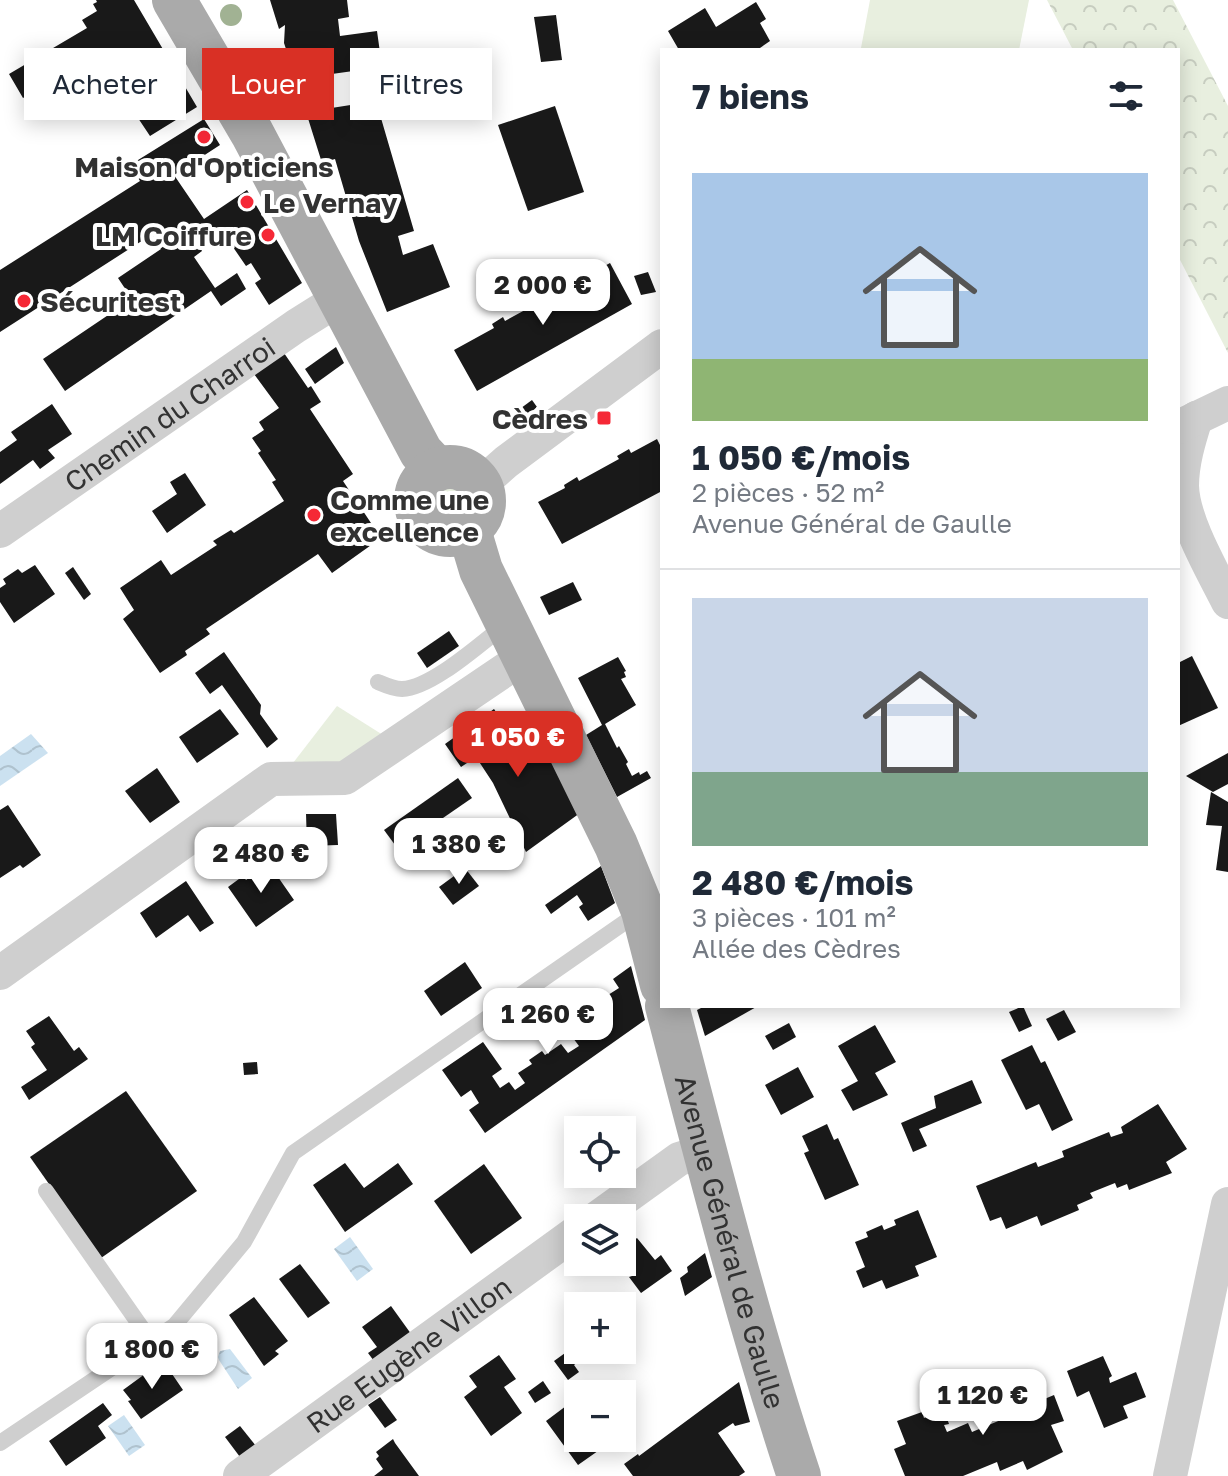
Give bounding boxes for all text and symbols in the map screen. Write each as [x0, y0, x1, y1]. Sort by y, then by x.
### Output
chip: Acheter [24, 48, 186, 120]
chip: Louer [202, 48, 334, 120]
chip: Filtres [350, 48, 492, 120]
icon: filters [1104, 74, 1148, 118]
text: 7 biens [692, 76, 809, 116]
marker: Maison d'Opticiens [195, 128, 213, 146]
place label: Maison d'Opticiens [74, 150, 334, 183]
place label: Le Vernay [263, 186, 398, 219]
marker: Le Vernay [238, 193, 256, 211]
place label: LM Coiffure [95, 219, 252, 252]
icon: home [848, 225, 992, 369]
marker: LM Coiffure [259, 226, 277, 244]
pin: 2 000 € [469, 259, 617, 327]
text: 2 000 € [494, 269, 592, 300]
place label: Sécuritest [40, 285, 181, 318]
marker: Sécuritest [15, 292, 33, 310]
street label: Chemin du Charroi [58, 329, 281, 498]
place label: Cèdres [492, 402, 588, 435]
marker: Cèdres [595, 409, 613, 427]
text: 1 050 €/mois [692, 437, 910, 477]
text: 2 pièces · 52 m² [692, 477, 884, 508]
place label: Comme une excellence [330, 483, 489, 548]
marker: Comme une excellence [305, 506, 323, 524]
text: Avenue Général de Gaulle [692, 508, 1012, 539]
icon: home [848, 650, 992, 794]
pin: 1 050 € [444, 711, 592, 779]
text: 1 050 € [471, 721, 565, 752]
pin: 1 380 € [385, 818, 533, 886]
pin: 2 480 € [187, 827, 335, 895]
text: 1 380 € [412, 828, 506, 859]
text: 2 480 € [213, 837, 309, 868]
text: 2 480 €/mois [692, 862, 914, 902]
text: 3 pièces · 101 m² [692, 902, 896, 933]
text: Allée des Cèdres [692, 933, 901, 964]
pin: 1 260 € [474, 988, 622, 1056]
text: 1 260 € [501, 998, 595, 1029]
street label: Avenue Général de Gaulle [669, 1071, 793, 1412]
map controls [564, 1116, 636, 1452]
button: locate [564, 1116, 636, 1188]
button: layers [564, 1204, 636, 1276]
street label: Rue Eugène Villon [300, 1269, 517, 1439]
button: + [564, 1292, 636, 1364]
pin: 1 800 € [78, 1323, 226, 1391]
text: 1 800 € [104, 1333, 200, 1364]
pin: 1 120 € [909, 1369, 1057, 1437]
text: 1 120 € [938, 1379, 1028, 1410]
button: − [564, 1380, 636, 1452]

